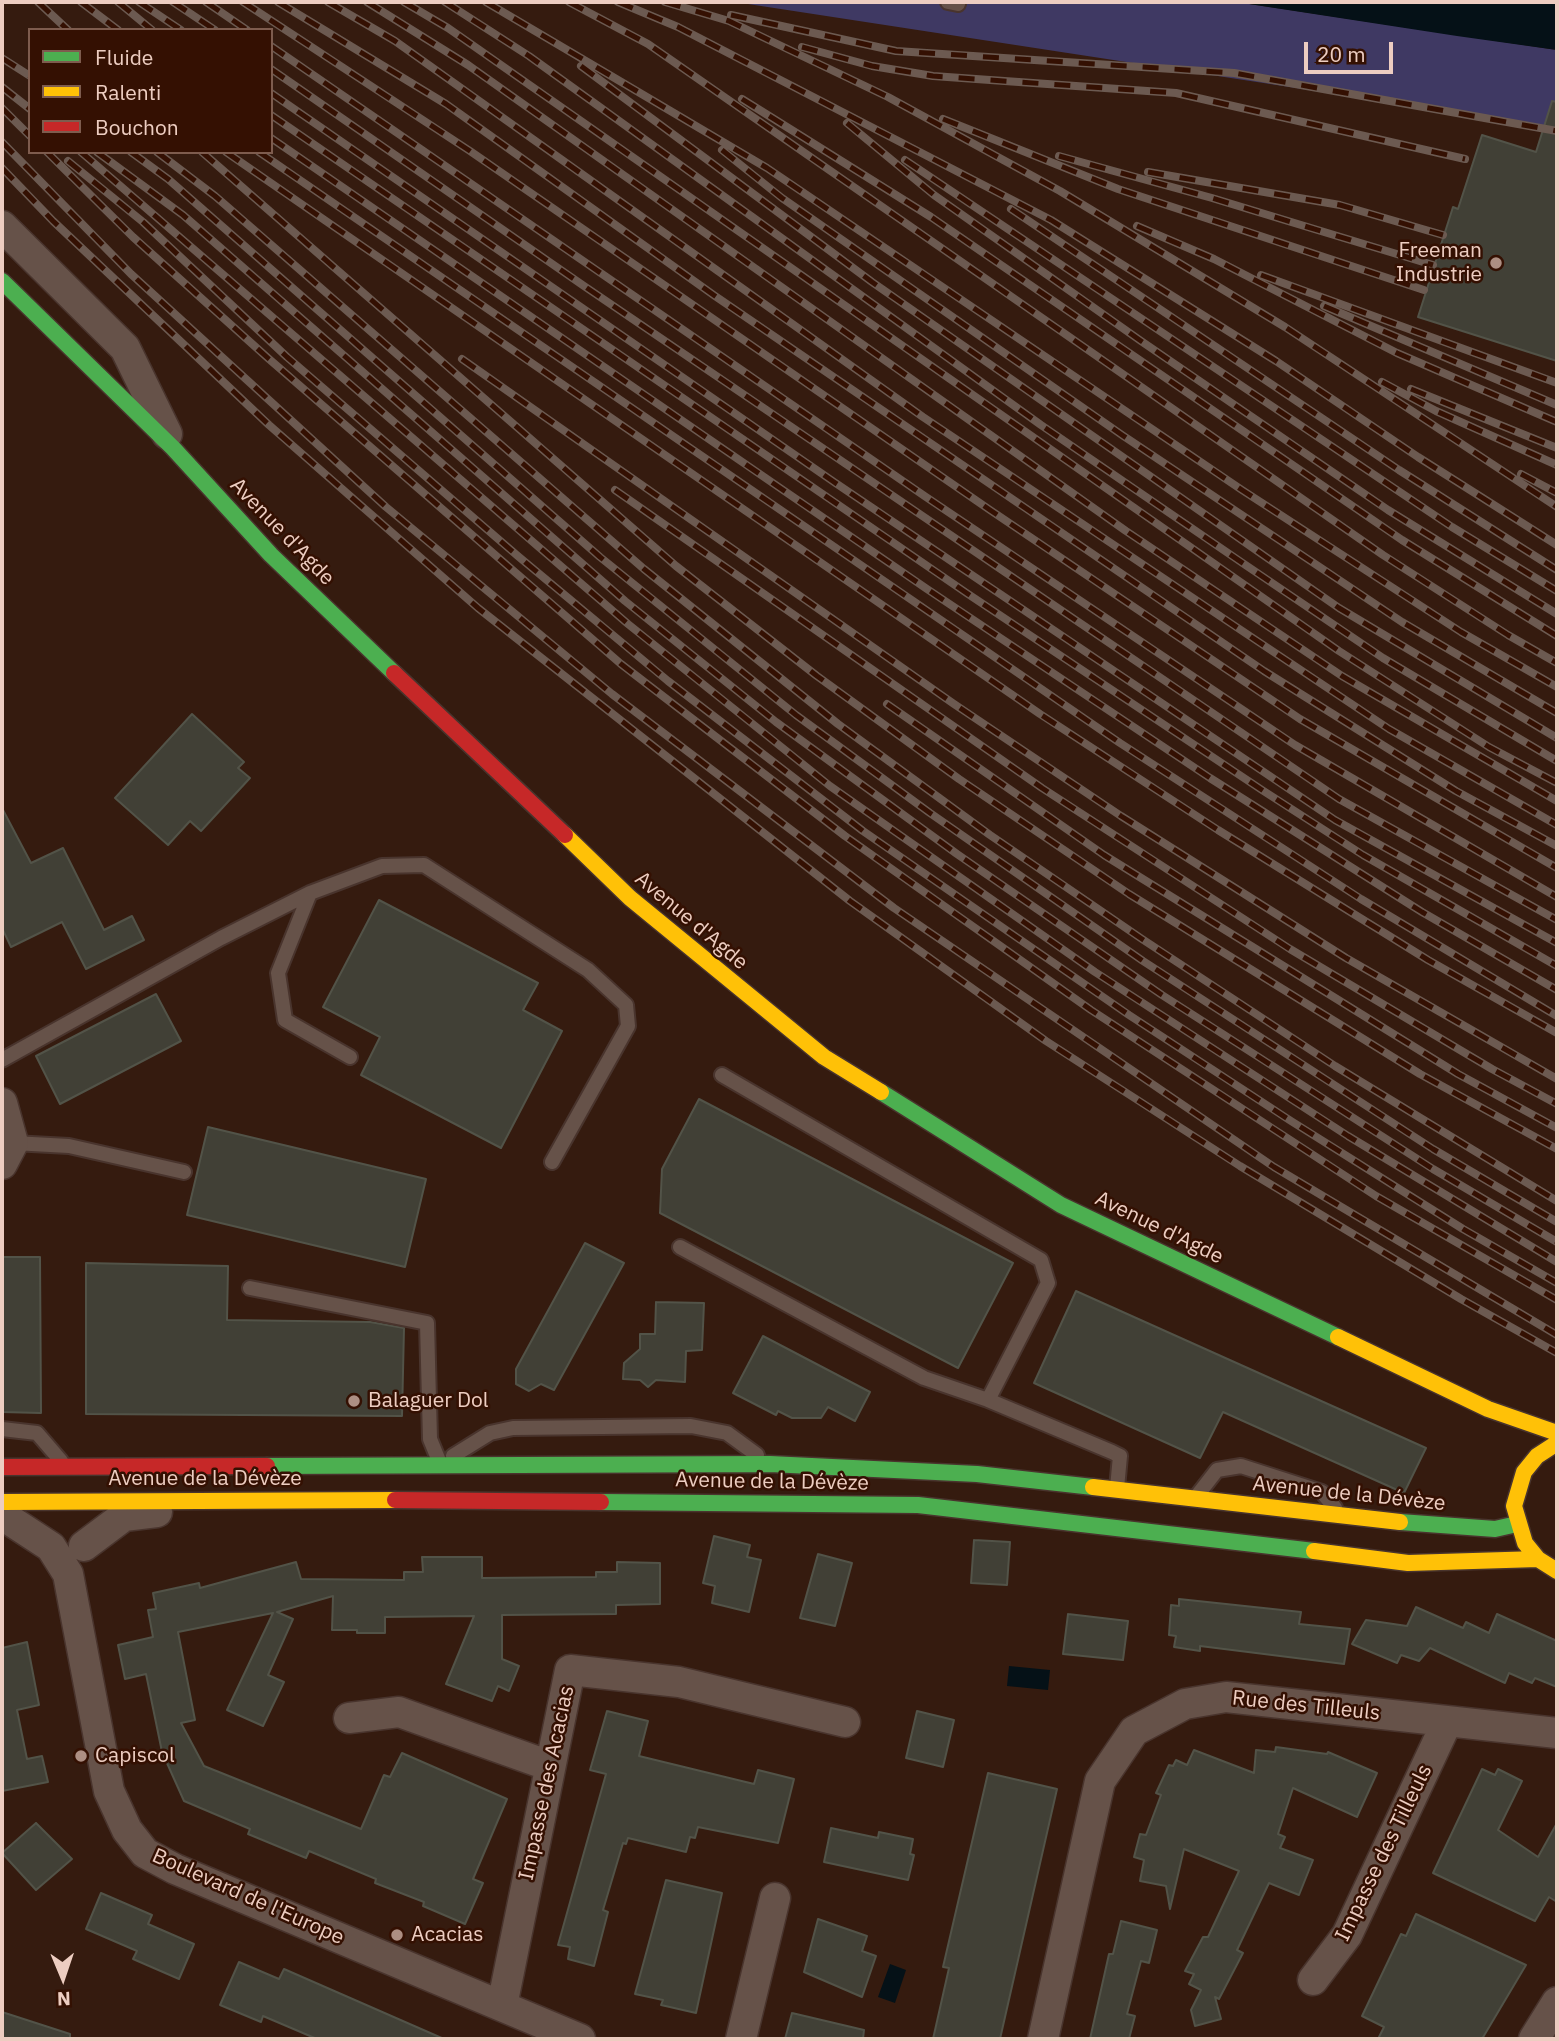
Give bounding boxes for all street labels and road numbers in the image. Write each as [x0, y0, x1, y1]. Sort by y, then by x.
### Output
street label: Avenue d'Agde [225, 473, 339, 591]
street label: Avenue d'Agde [630, 867, 752, 975]
street label: Avenue d'Agde [1091, 1186, 1227, 1270]
street label: Avenue de la Dévèze [108, 1466, 302, 1492]
street label: Avenue de la Dévèze [675, 1468, 869, 1496]
street label: Avenue de la Dévèze [1251, 1471, 1447, 1517]
street label: Impasse des Acacias [514, 1683, 580, 1883]
street label: Rue des Tilleuls [1231, 1686, 1381, 1726]
street label: Impasse des Tilleuls [1330, 1760, 1438, 1946]
street label: Boulevard de l'Europe [148, 1843, 348, 1951]

